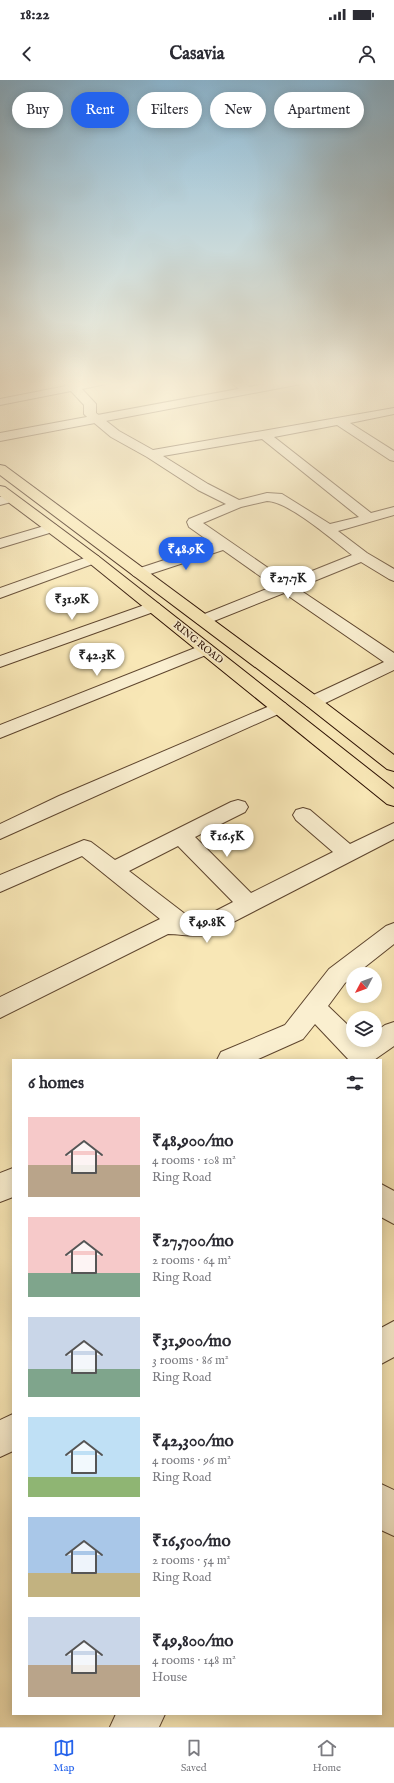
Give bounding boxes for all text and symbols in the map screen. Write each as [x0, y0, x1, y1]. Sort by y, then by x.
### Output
text: 18:22 [20, 5, 50, 24]
icon: back [16, 43, 38, 65]
text: Casavia [169, 43, 225, 66]
icon: person [356, 43, 378, 65]
chip: Buy [12, 92, 63, 128]
chip: Rent [71, 92, 129, 128]
chip: Filters [137, 92, 202, 128]
chip: New [210, 92, 266, 128]
chip: Apartment [274, 92, 364, 128]
pin: ₹48.9K [153, 537, 219, 571]
text: ₹48.9K [168, 541, 204, 558]
pin: ₹27.7K [255, 566, 321, 600]
text: ₹27.7K [269, 570, 307, 587]
pin: ₹31.9K [39, 587, 105, 621]
text: ₹31.9K [55, 591, 90, 608]
street label: RING ROAD [170, 619, 226, 667]
pin: ₹42.3K [64, 643, 130, 677]
text: ₹42.3K [79, 647, 115, 664]
pin: ₹16.5K [194, 824, 260, 858]
text: ₹16.5K [210, 828, 244, 845]
pin: ₹49.8K [174, 910, 240, 944]
text: ₹49.8K [189, 914, 225, 931]
north arrow [346, 967, 382, 1003]
map controls [346, 967, 382, 1047]
button: layers [346, 1011, 382, 1047]
icon: filters [344, 1072, 366, 1094]
text: 6 homes [28, 1073, 84, 1094]
text: ₹48,900/mo [152, 1131, 233, 1152]
icon: home [60, 1133, 108, 1181]
text: 4 rooms · 108 m² [152, 1152, 236, 1169]
text: Ring Road [152, 1169, 212, 1186]
text: ₹27,700/mo [152, 1231, 234, 1252]
icon: home [60, 1233, 108, 1281]
text: 2 rooms · 64 m² [152, 1252, 231, 1269]
text: Ring Road [152, 1269, 212, 1286]
text: ₹31,900/mo [152, 1331, 231, 1352]
icon: home [60, 1333, 108, 1381]
text: 3 rooms · 86 m² [152, 1352, 229, 1369]
text: Ring Road [152, 1369, 212, 1386]
text: ₹42,300/mo [152, 1431, 234, 1452]
icon: home [60, 1433, 108, 1481]
text: 4 rooms · 96 m² [152, 1452, 231, 1469]
text: Ring Road [152, 1469, 212, 1486]
text: ₹16,500/mo [152, 1531, 231, 1552]
icon: home [60, 1533, 108, 1581]
text: 2 rooms · 54 m² [152, 1552, 230, 1569]
text: Ring Road [152, 1569, 212, 1586]
text: ₹49,800/mo [152, 1631, 233, 1652]
icon: home [60, 1633, 108, 1681]
text: 4 rooms · 148 m² [152, 1652, 236, 1669]
text: House [152, 1669, 187, 1686]
tab: Map [53, 1737, 75, 1775]
tab: Saved [181, 1737, 207, 1775]
tab: Home [312, 1737, 341, 1775]

